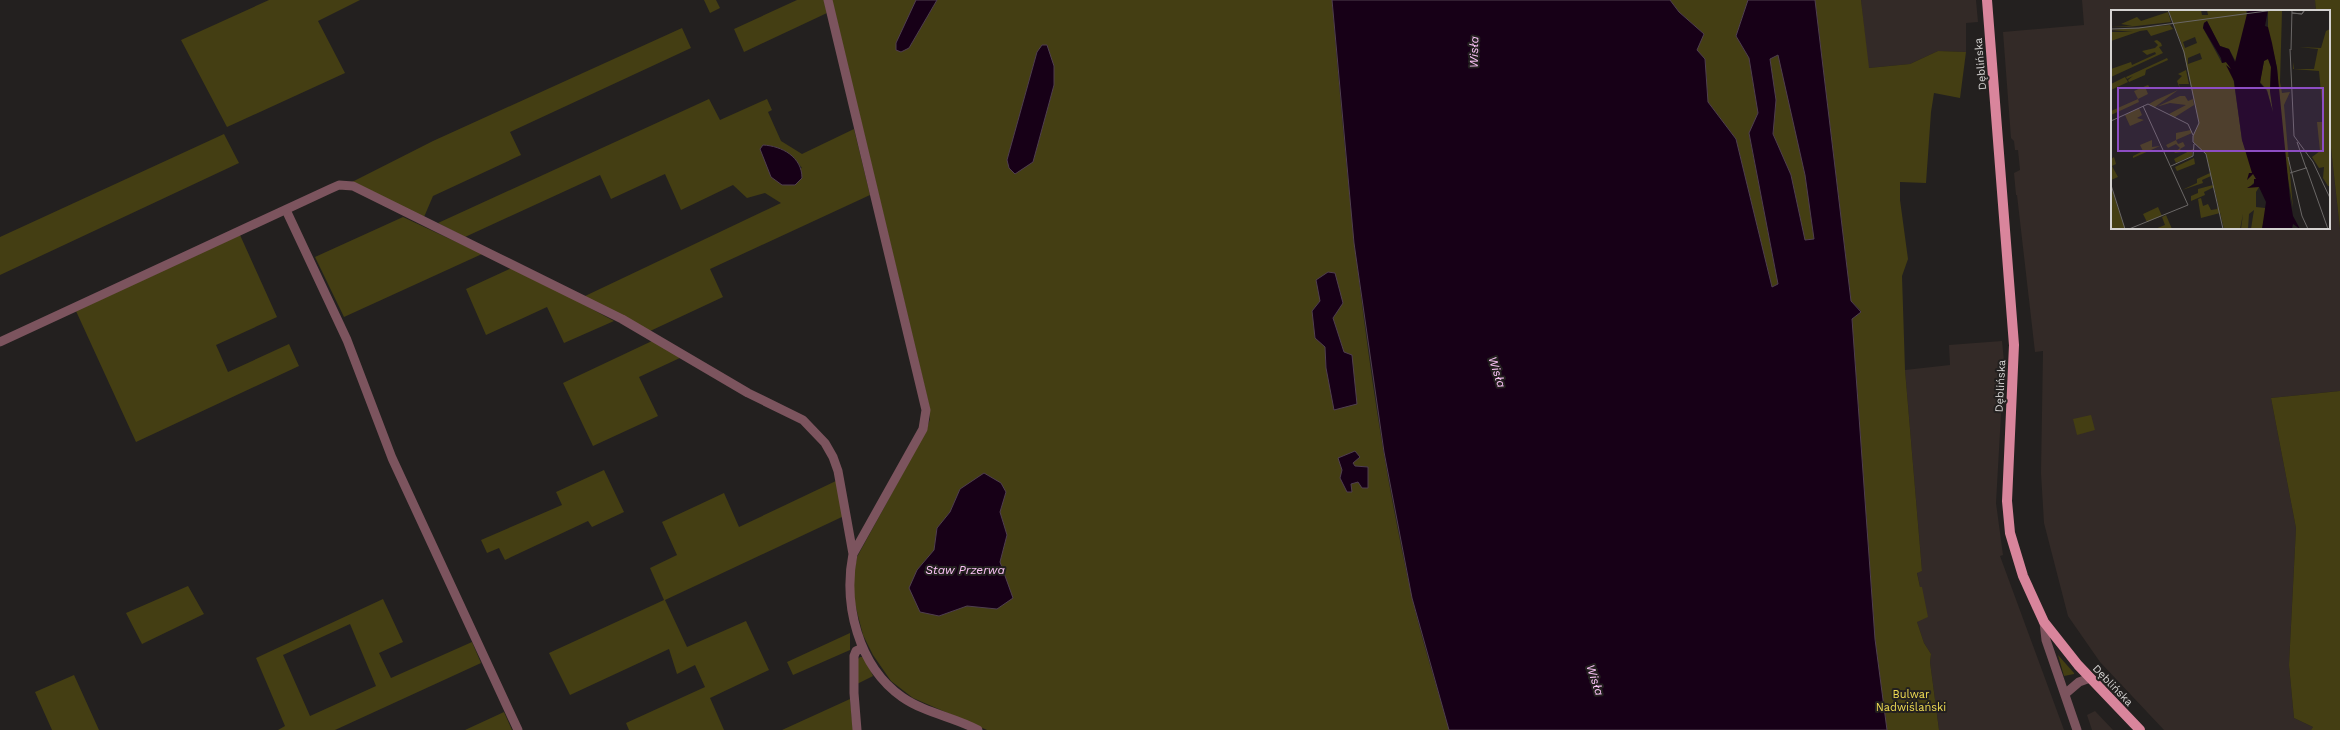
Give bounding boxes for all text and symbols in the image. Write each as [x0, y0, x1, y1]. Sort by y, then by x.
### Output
inset map [2111, 10, 2330, 229]
water label: Wisła [1467, 35, 1481, 68]
street label: Dęblińska [1972, 37, 1989, 91]
water label: Wisła [1485, 355, 1509, 390]
street label: Dęblińska [1993, 360, 2008, 413]
water label: Staw Przerwa [925, 563, 1005, 577]
street label: Dęblińska [2090, 662, 2136, 709]
water label: Wisła [1583, 663, 1607, 698]
park label: Bulwar Nadwiślański [1876, 688, 1946, 714]

